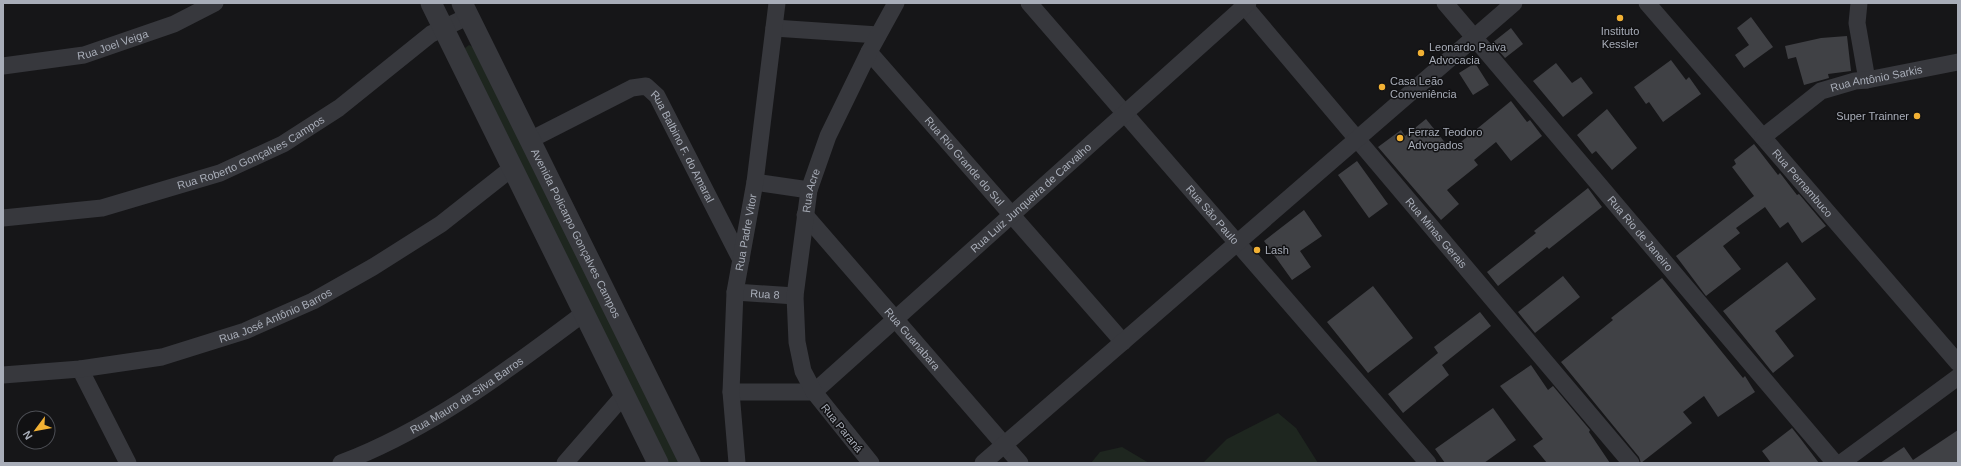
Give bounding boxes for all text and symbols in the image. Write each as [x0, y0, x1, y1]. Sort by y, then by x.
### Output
marker: Instituto Kessler [1615, 13, 1625, 23]
place label: Instituto Kessler [1601, 25, 1639, 50]
street label: Rua Joel Veiga [76, 27, 150, 62]
place label: Leonardo Paiva Advocacia [1429, 41, 1507, 66]
marker: Leonardo Paiva Advocacia [1416, 48, 1426, 58]
street label: Rua Antônio Sarkis [1829, 63, 1924, 94]
place label: Casa Leão Conveniência [1390, 75, 1458, 100]
marker: Casa Leão Conveniência [1377, 82, 1387, 92]
street label: Rua Balbino F. do Amaral [649, 88, 716, 204]
place label: Super Trainner [1836, 110, 1909, 122]
marker: Super Trainner [1912, 111, 1922, 121]
street label: Rua Roberto Gonçalves Campos [176, 113, 327, 191]
street label: Rua Rio Grande do Sul [923, 114, 1007, 208]
place label: Ferraz Teodoro Advogados [1408, 126, 1482, 151]
marker: Ferraz Teodoro Advogados [1395, 133, 1405, 143]
street label: Rua Luiz Junqueira de Carvalho [968, 141, 1093, 255]
street label: Avenida Policarpo Gonçalves Campos [529, 147, 623, 320]
street label: Rua Pernambuco [1770, 147, 1835, 219]
street label: Rua Acre [800, 167, 822, 214]
street label: Rua São Paulo [1184, 183, 1241, 246]
street label: Rua Padre Vitor [733, 192, 759, 272]
street label: Rua Rio de Janeiro [1605, 194, 1675, 273]
street label: Rua Minas Gerais [1403, 195, 1470, 271]
place label: Lash [1265, 244, 1289, 256]
marker: Lash [1252, 245, 1262, 255]
street label: Rua José Antônio Barros [217, 285, 334, 345]
street label: Rua 8 [750, 287, 780, 301]
street label: Rua Guanabara [882, 305, 943, 373]
street label: Rua Mauro da Silva Barros [408, 354, 526, 436]
street label: Rua Paraná [819, 401, 866, 455]
north arrow [16, 410, 56, 450]
text: N [20, 429, 35, 442]

